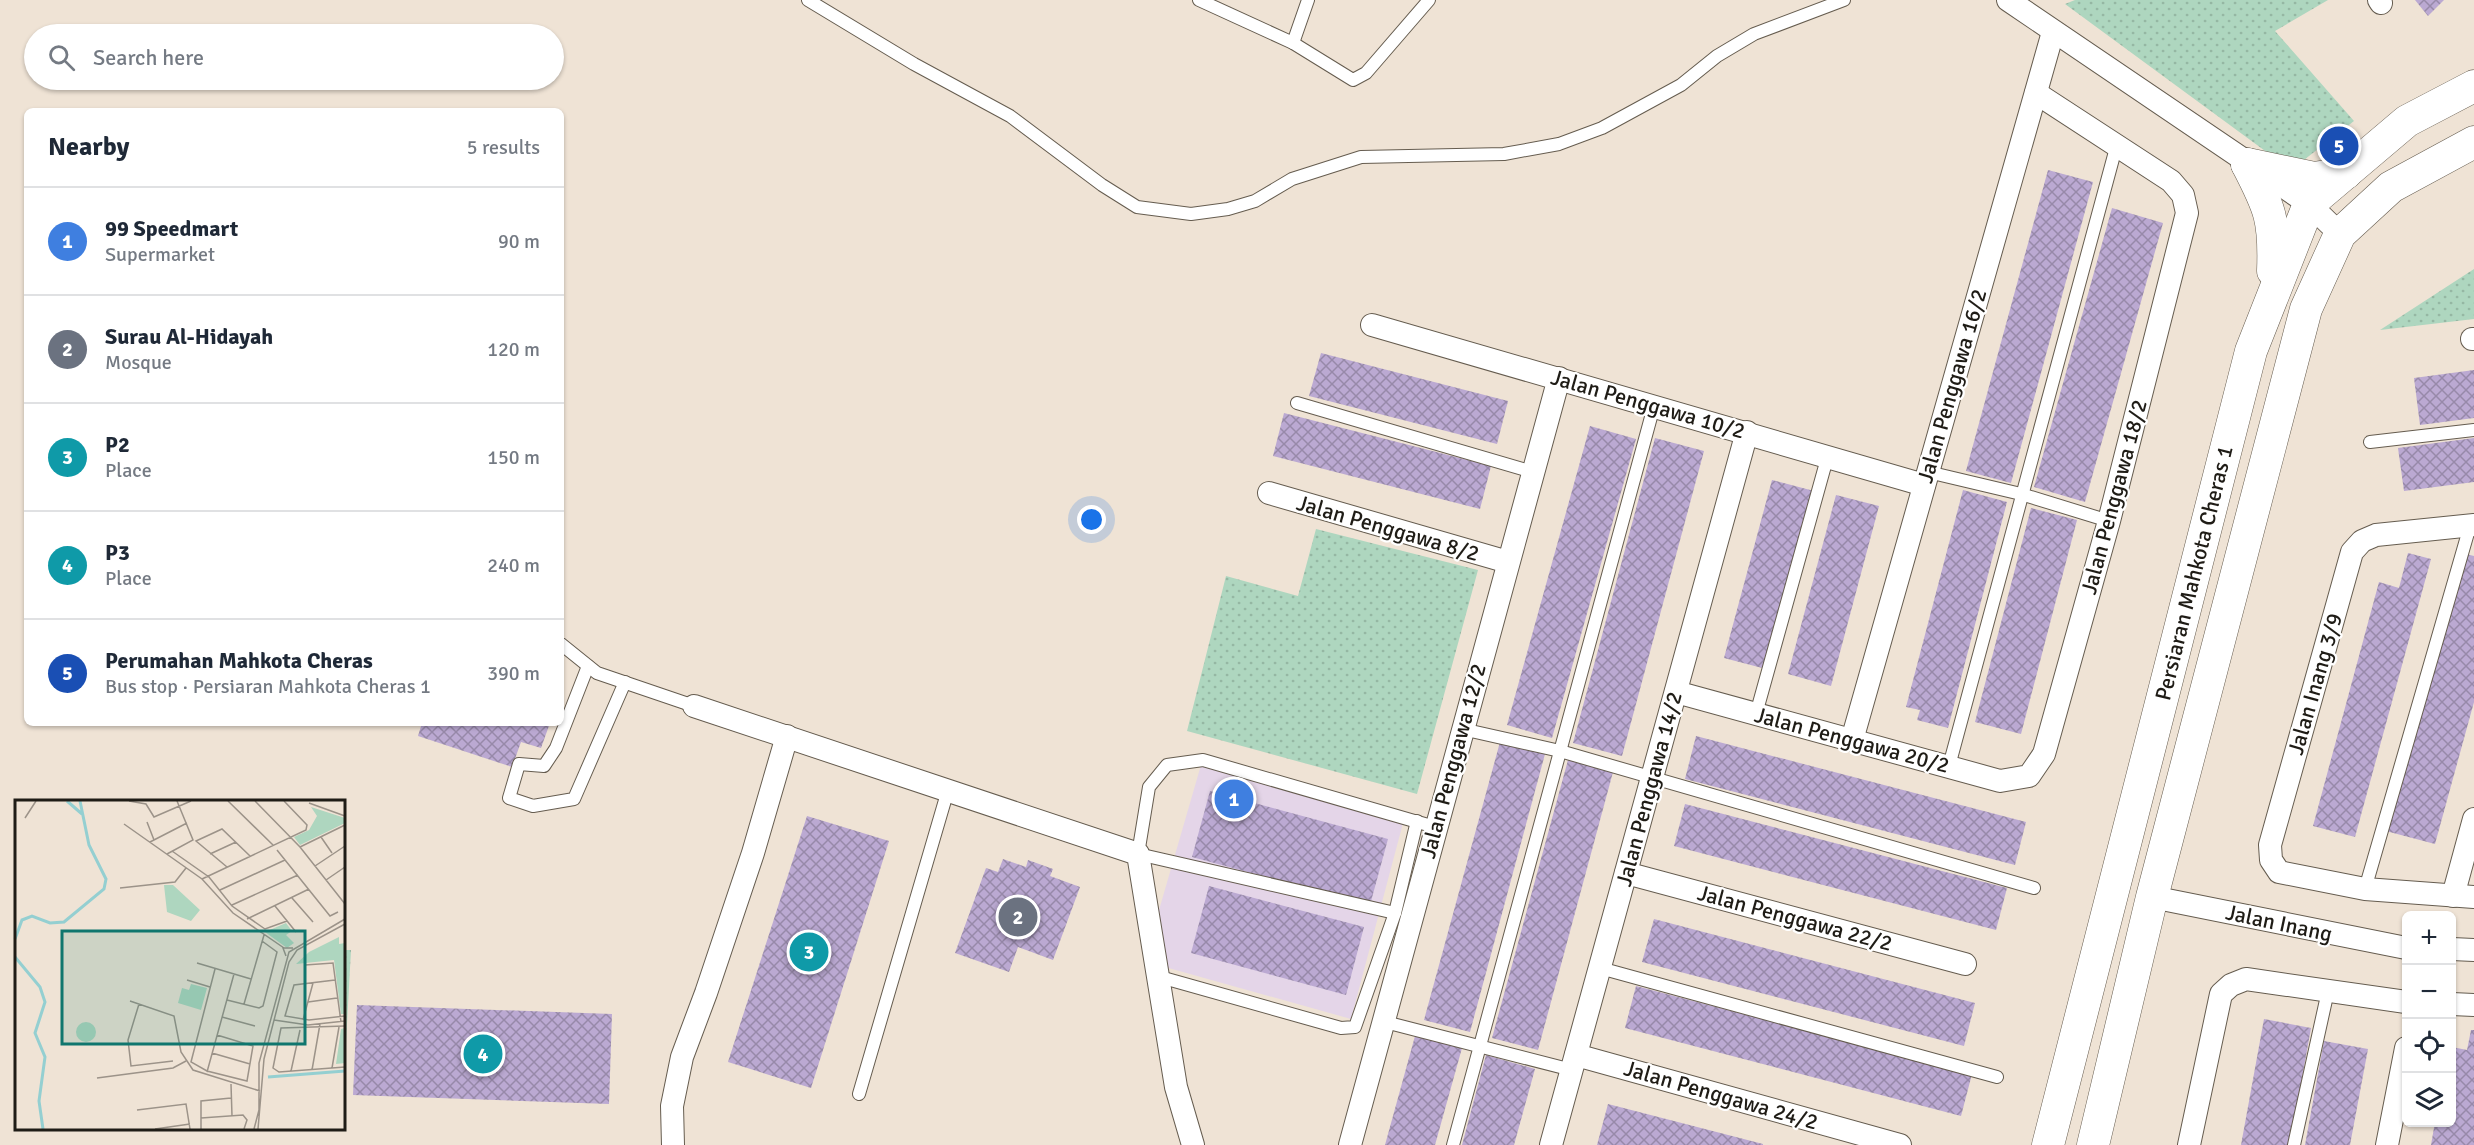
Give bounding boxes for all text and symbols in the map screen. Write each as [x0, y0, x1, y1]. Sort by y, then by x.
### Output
search box [24, 24, 564, 90]
icon: search [45, 41, 78, 74]
text: Search here [93, 44, 204, 71]
pin: 5 [2320, 124, 2358, 168]
text: Nearby [48, 131, 129, 163]
text: 5 results [467, 135, 540, 160]
text: 99 Speedmart [105, 215, 238, 242]
text: 1 [62, 229, 73, 254]
text: 90 m [498, 229, 540, 254]
text: Supermarket [105, 242, 215, 267]
street label: Jalan Penggawa 16/2 [1911, 286, 1993, 486]
text: Surau Al-Hidayah [105, 323, 273, 350]
text: 2 [62, 337, 73, 362]
text: 120 m [487, 337, 540, 362]
text: Mosque [105, 350, 172, 375]
street label: Jalan Penggawa 10/2 [1548, 363, 1748, 445]
street label: Jalan Penggawa 18/2 [2075, 397, 2153, 597]
text: P2 [105, 431, 130, 458]
street label: Persiaran Mahkota Cheras 1 [2149, 443, 2239, 703]
text: 3 [62, 445, 73, 470]
text: 150 m [487, 445, 540, 470]
text: Place [105, 458, 152, 483]
street label: Jalan Penggawa 8/2 [1294, 489, 1482, 567]
your location [1077, 505, 1106, 534]
text: P3 [105, 539, 130, 566]
text: 4 [62, 553, 73, 578]
text: 240 m [487, 553, 540, 578]
text: Place [105, 566, 152, 591]
street label: Jalan Inang 3/9 [2282, 610, 2348, 758]
text: Perumahan Mahkota Cheras [105, 647, 373, 674]
text: 5 [62, 661, 73, 686]
text: 390 m [487, 661, 540, 686]
street label: Jalan Penggawa 12/2 [1414, 661, 1492, 861]
text: Bus stop · Persiaran Mahkota Cheras 1 [105, 674, 431, 699]
street label: Jalan Penggawa 14/2 [1610, 689, 1688, 889]
street label: Jalan Penggawa 20/2 [1752, 701, 1952, 779]
pin: 1 [1214, 776, 1254, 822]
inset map [15, 800, 345, 1130]
street label: Jalan Penggawa 22/2 [1695, 879, 1895, 957]
pin: 2 [998, 894, 1038, 940]
street label: Jalan Inang [2223, 899, 2335, 947]
map controls [2402, 911, 2456, 1127]
button: + [2402, 911, 2456, 965]
pin: 3 [790, 930, 828, 974]
button: − [2402, 965, 2456, 1019]
button: locate [2402, 1019, 2456, 1073]
pin: 4 [464, 1032, 502, 1076]
street label: Jalan Penggawa 24/2 [1621, 1054, 1821, 1136]
button: layers [2402, 1073, 2456, 1127]

